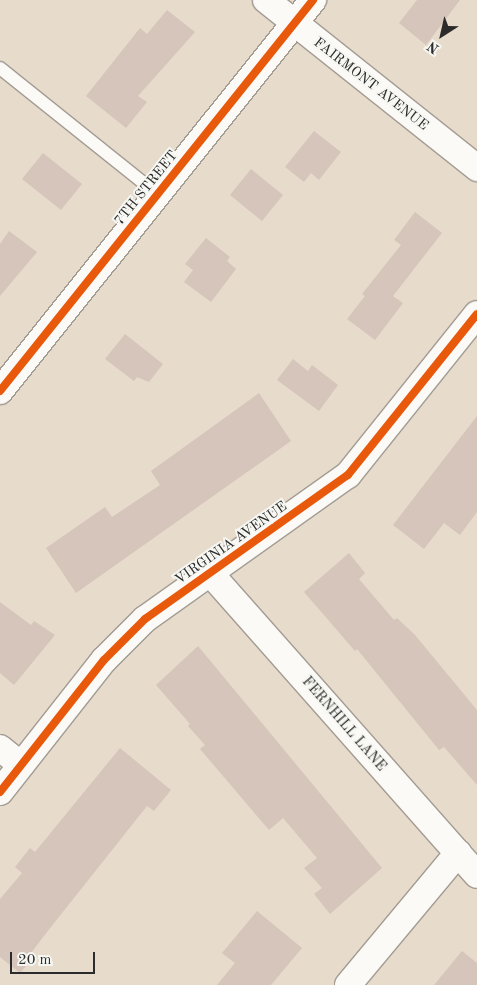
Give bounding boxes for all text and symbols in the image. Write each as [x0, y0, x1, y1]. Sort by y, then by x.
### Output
north arrow [417, 10, 467, 60]
street label: FAIRMONT AVENUE [310, 34, 432, 134]
street label: 7TH STREET [111, 147, 181, 229]
street label: VIRGINIA AVENUE [172, 498, 290, 588]
street label: FERNHILL LANE [298, 673, 390, 775]
scale bar [12, 942, 98, 974]
text: 20 m [18, 953, 52, 968]

